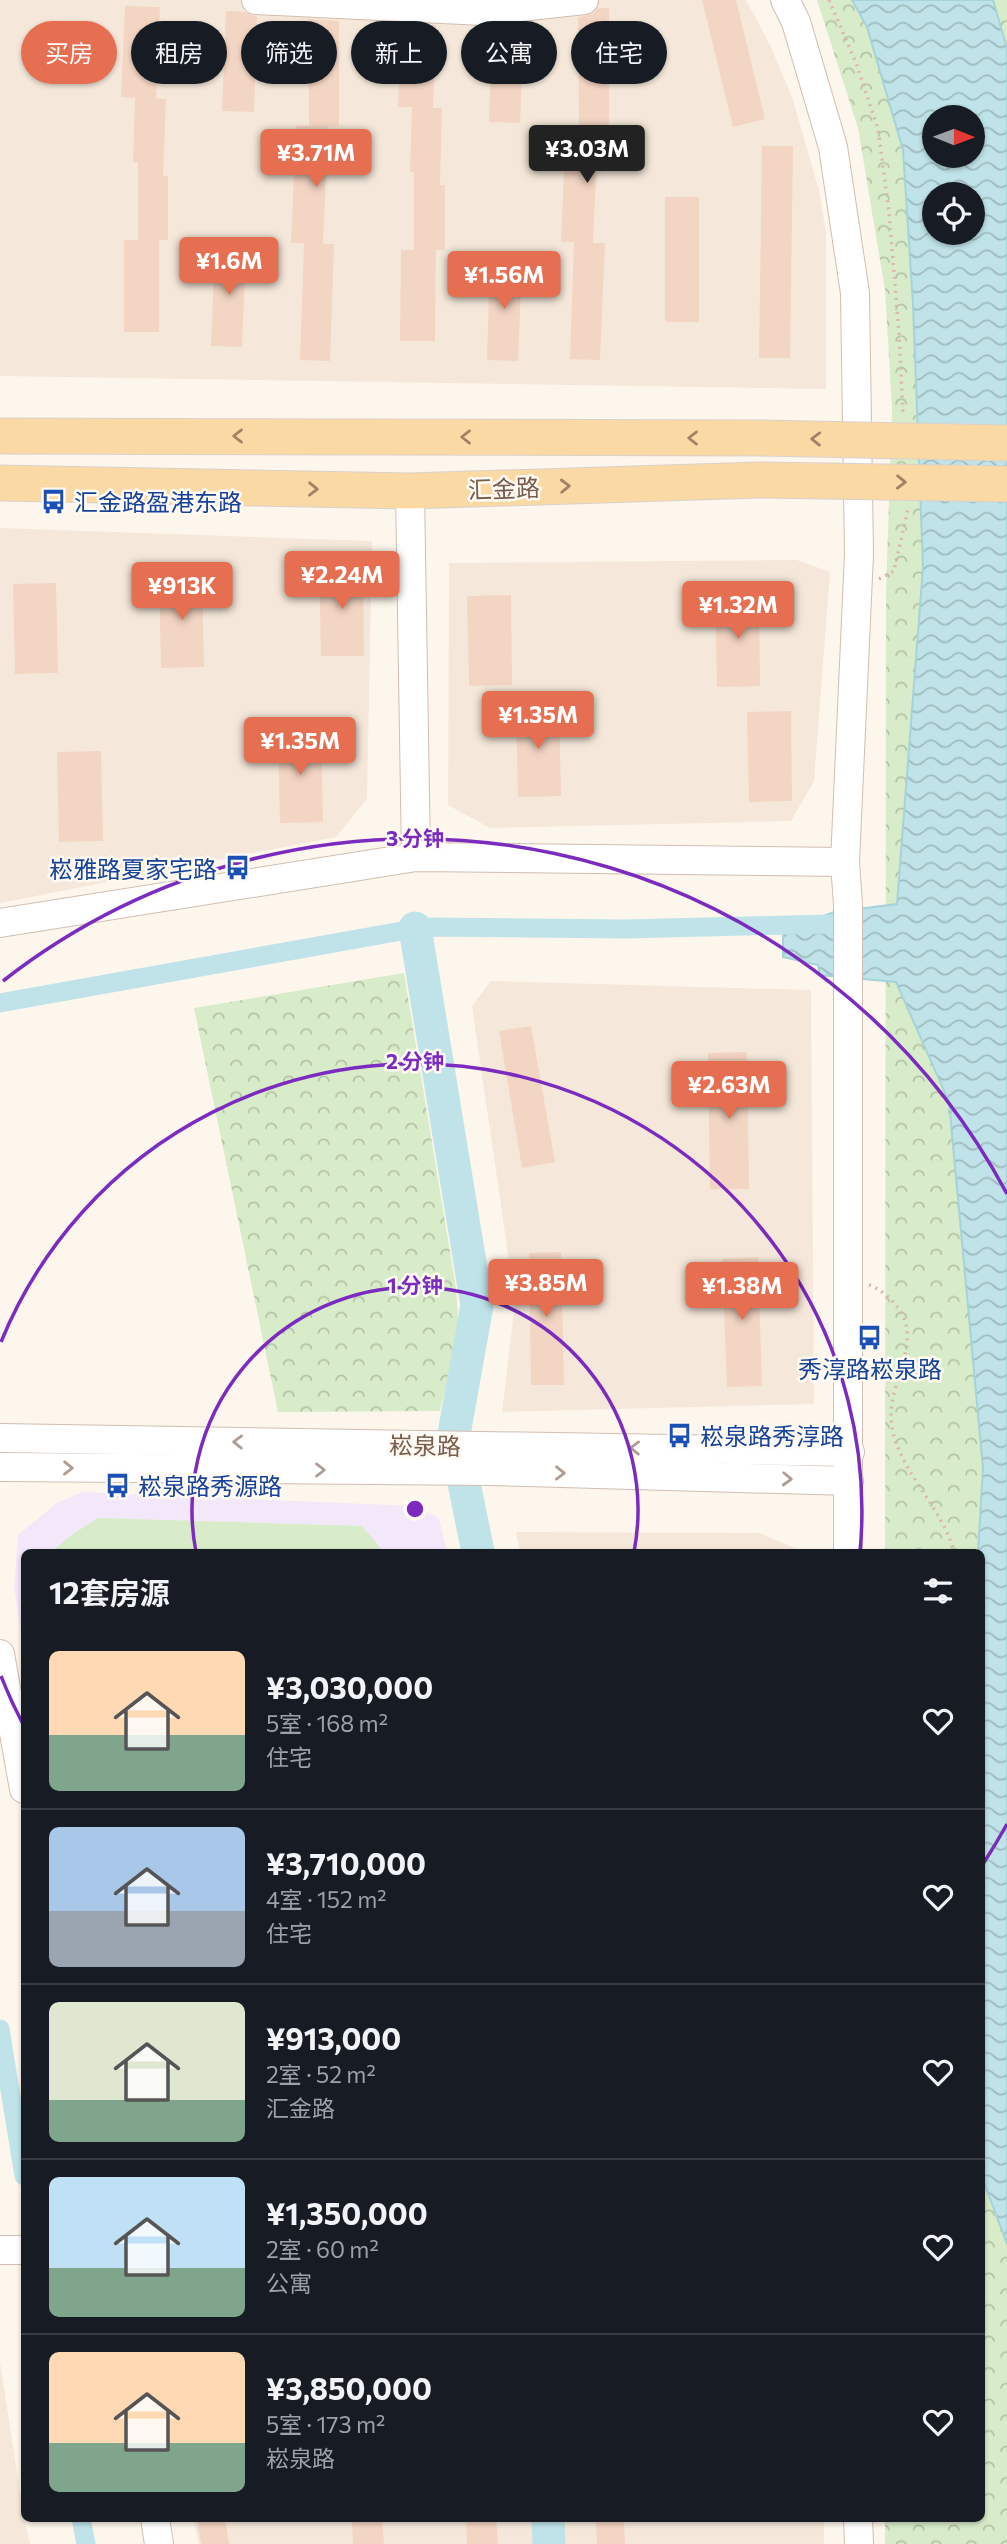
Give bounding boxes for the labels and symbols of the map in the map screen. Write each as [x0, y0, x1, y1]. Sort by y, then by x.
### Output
north arrow [922, 105, 985, 168]
pin: ¥3.03M [530, 125, 644, 185]
pin: ¥3.71M [259, 130, 373, 189]
pin: ¥1.6M [180, 238, 278, 297]
pin: ¥1.56M [447, 252, 561, 311]
one-way arrow [232, 428, 243, 444]
one-way arrow [460, 429, 470, 445]
one-way arrow [687, 430, 698, 446]
one-way arrow [811, 432, 822, 447]
street label: 汇金路 [468, 472, 540, 504]
one-way arrow [896, 474, 907, 490]
one-way arrow [560, 479, 571, 494]
one-way arrow [308, 481, 319, 497]
bus stop icon: 汇金路盈港东路 [40, 487, 68, 515]
place label: 汇金路盈港东路 [74, 487, 242, 516]
pin: ¥2.24M [285, 552, 399, 611]
pin: ¥913K [133, 562, 231, 622]
pin: ¥1.32M [681, 582, 795, 641]
pin: ¥1.35M [481, 692, 595, 751]
pin: ¥1.35M [243, 718, 357, 777]
text: 3 分钟 [386, 825, 444, 850]
place label: 崧雅路夏家宅路 [49, 854, 217, 883]
bus stop icon: 崧雅路夏家宅路 [223, 854, 251, 882]
text: 2 分钟 [386, 1048, 444, 1073]
pin: ¥2.63M [672, 1062, 786, 1121]
pin: ¥3.85M [489, 1260, 603, 1319]
pin: ¥1.38M [685, 1262, 799, 1322]
text: 1 分钟 [387, 1272, 443, 1297]
bus stop icon: 秀淳路崧泉路 [856, 1323, 884, 1351]
place label: 秀淳路崧泉路 [798, 1354, 942, 1383]
bus stop icon: 崧泉路秀淳路 [666, 1421, 694, 1449]
place label: 崧泉路秀淳路 [700, 1421, 844, 1450]
street label: 崧泉路 [389, 1430, 461, 1460]
one-way arrow [232, 1434, 243, 1450]
one-way arrow [629, 1440, 639, 1456]
one-way arrow [63, 1460, 74, 1476]
one-way arrow [315, 1462, 326, 1478]
one-way arrow [554, 1465, 565, 1480]
bus stop icon: 崧泉路秀源路 [104, 1471, 132, 1499]
place label: 崧泉路秀源路 [138, 1471, 282, 1500]
one-way arrow [782, 1472, 793, 1487]
centre of rings [403, 1497, 427, 1521]

